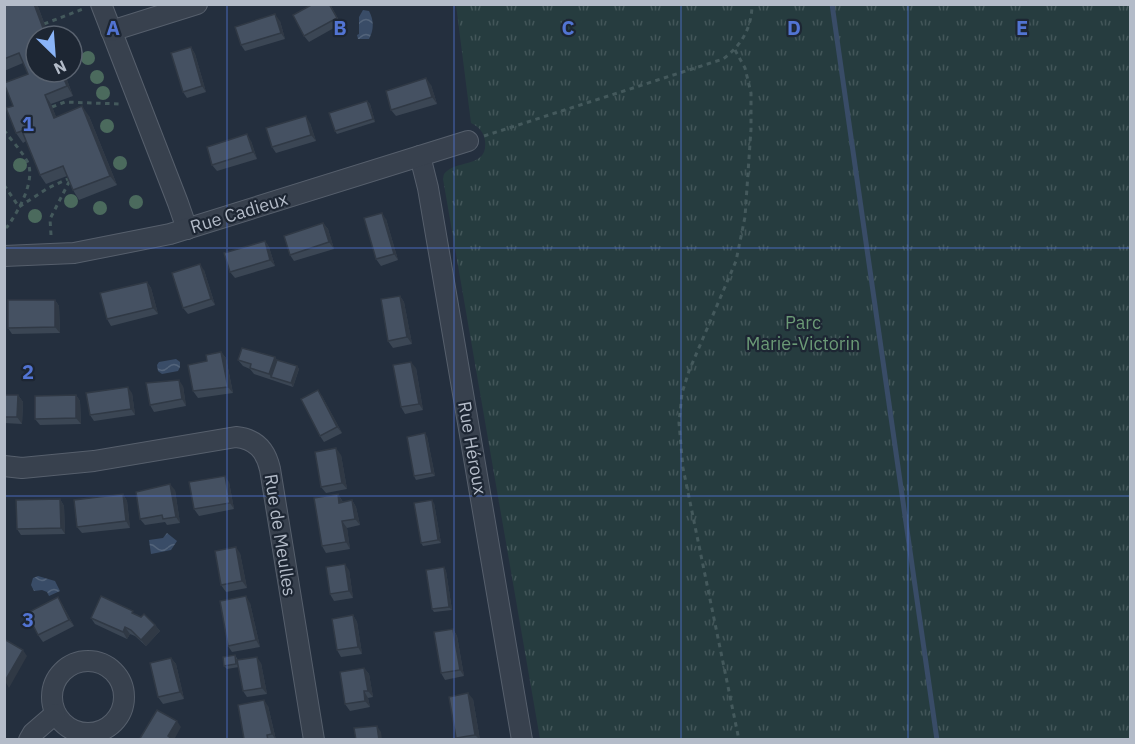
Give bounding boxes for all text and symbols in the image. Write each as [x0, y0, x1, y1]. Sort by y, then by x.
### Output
text: A [106, 14, 120, 41]
text: B [333, 14, 347, 41]
text: C [561, 14, 575, 41]
text: D [787, 14, 801, 41]
text: E [1016, 14, 1028, 41]
north arrow [24, 24, 84, 84]
text: N [51, 56, 70, 79]
text: 1 [22, 110, 34, 137]
street label: Rue Cadieux [187, 187, 290, 238]
park label: Parc Marie-Victorin [746, 311, 860, 355]
text: 2 [22, 358, 34, 385]
street label: Rue Héroux [453, 399, 492, 496]
street label: Rue de Meulles [259, 472, 302, 598]
text: 3 [22, 606, 34, 633]

